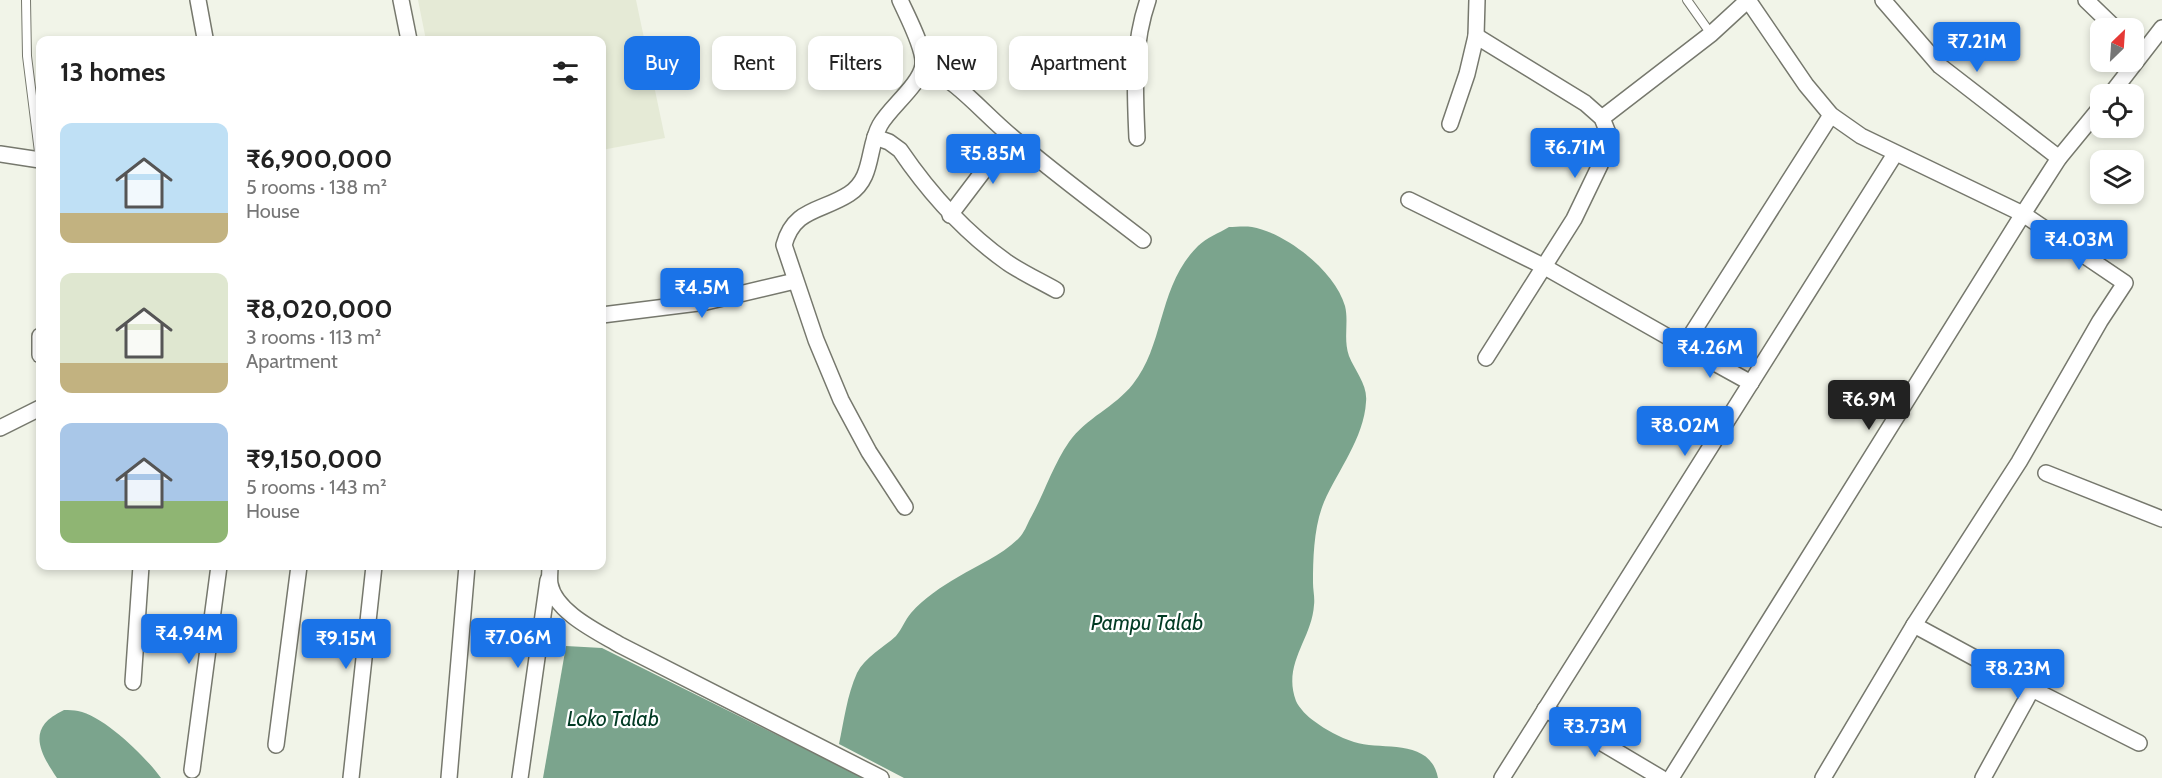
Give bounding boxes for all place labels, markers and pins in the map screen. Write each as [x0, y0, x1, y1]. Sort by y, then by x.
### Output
pin: ₹7.21M [1928, 22, 2026, 73]
pin: ₹6.71M [1526, 128, 1624, 179]
pin: ₹5.85M [944, 134, 1042, 185]
pin: ₹4.03M [2030, 220, 2128, 271]
pin: ₹4.5M [660, 268, 744, 319]
pin: ₹4.26M [1661, 328, 1759, 379]
pin: ₹6.9M [1827, 380, 1911, 431]
pin: ₹8.02M [1636, 406, 1734, 457]
pin: ₹4.94M [140, 614, 238, 665]
pin: ₹7.06M [469, 618, 567, 669]
pin: ₹9.15M [297, 619, 395, 670]
pin: ₹8.23M [1969, 649, 2067, 700]
pin: ₹3.73M [1546, 707, 1644, 758]

